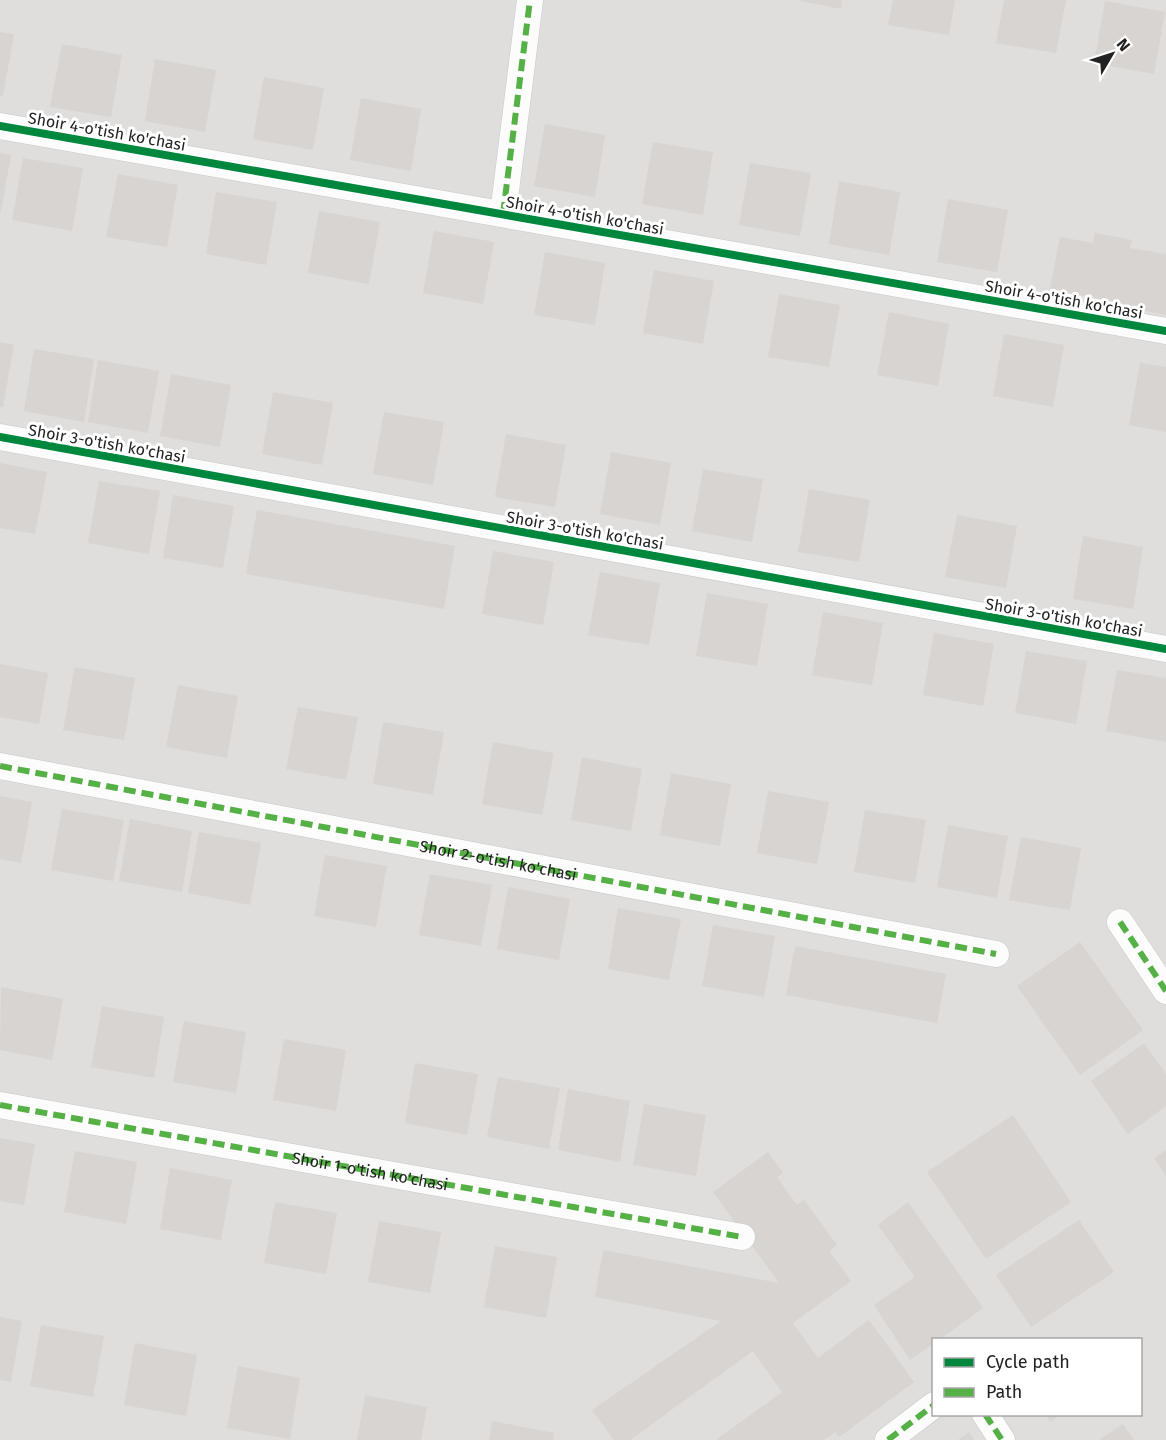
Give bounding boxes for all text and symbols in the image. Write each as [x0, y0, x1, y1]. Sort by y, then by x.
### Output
north arrow [1082, 24, 1142, 84]
text: N [1113, 35, 1134, 55]
street label: Shoir 4-o'tish ko'chasi [27, 108, 187, 155]
street label: Shoir 4-o'tish ko'chasi [505, 192, 665, 239]
street label: Shoir 4-o'tish ko'chasi [984, 276, 1144, 323]
street label: Shoir 3-o'tish ko'chasi [27, 420, 187, 467]
street label: Shoir 3-o'tish ko'chasi [505, 507, 665, 554]
street label: Shoir 3-o'tish ko'chasi [984, 594, 1144, 641]
street label: Shoir 2-o'tish ko'chasi [418, 836, 578, 885]
street label: Shoir 1-o'tish ko'chasi [291, 1148, 450, 1195]
legend [932, 1338, 1142, 1416]
text: Cycle path [986, 1351, 1070, 1373]
text: Path [986, 1381, 1022, 1403]

